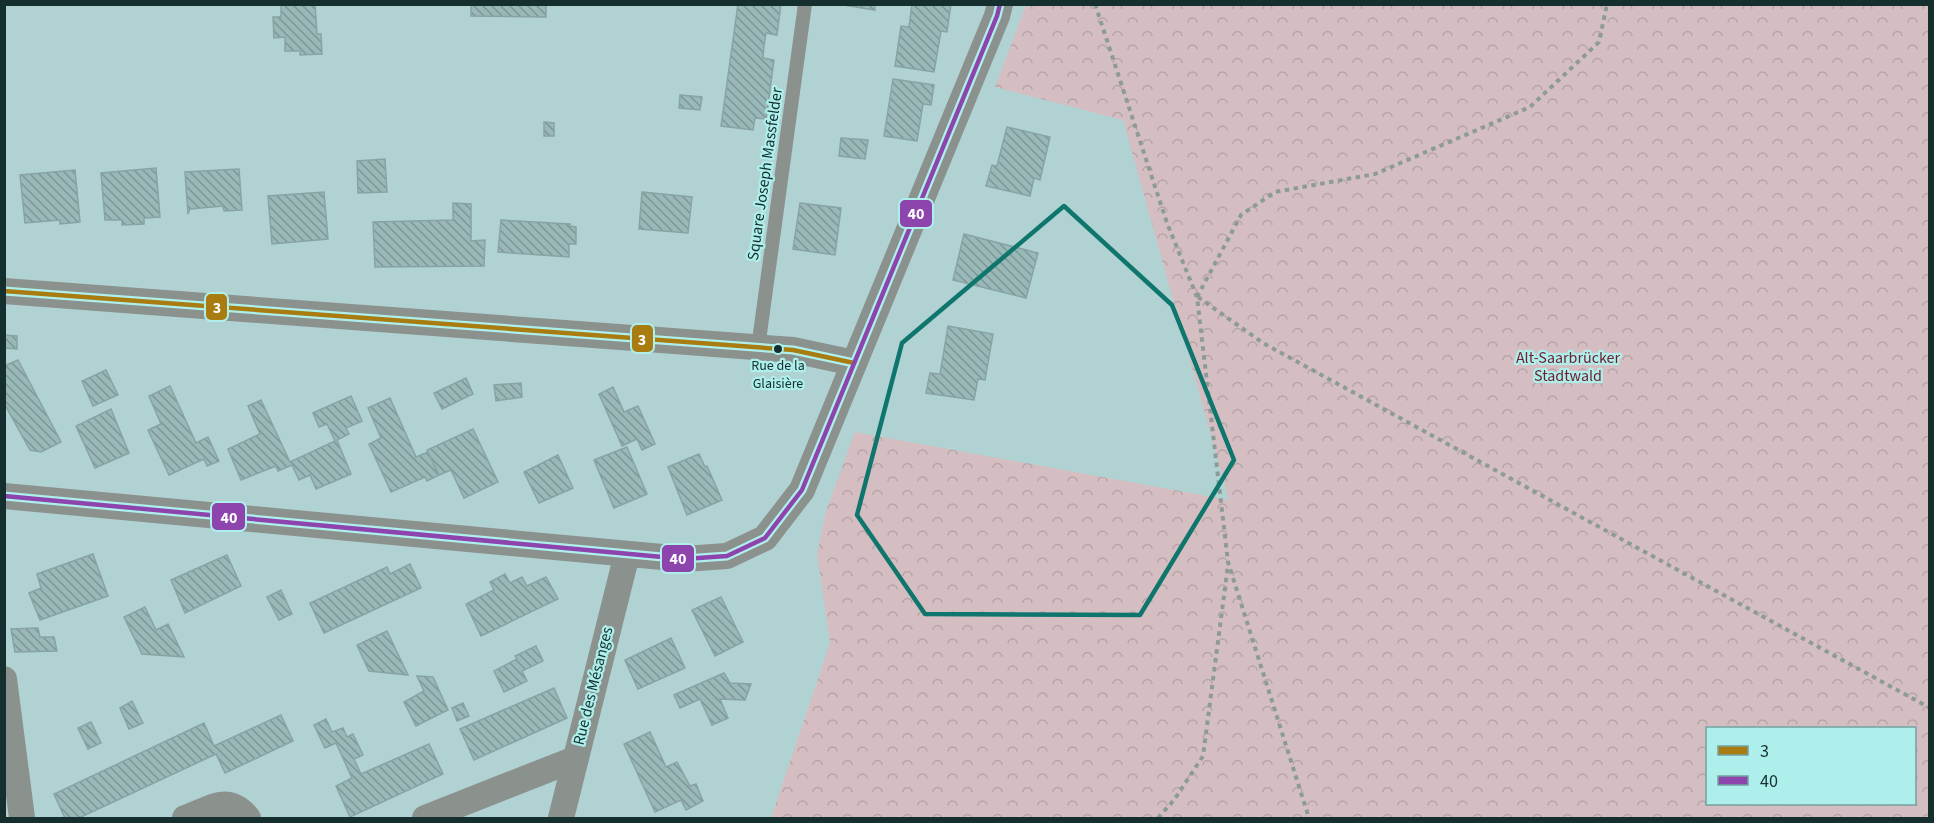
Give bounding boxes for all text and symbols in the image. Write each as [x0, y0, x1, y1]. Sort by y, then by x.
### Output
street label: Square Joseph Massfelder [742, 86, 788, 262]
line badge: 40 [899, 199, 933, 228]
text: 40 [908, 203, 924, 225]
line badge: 3 [205, 293, 228, 321]
text: 3 [213, 297, 221, 319]
line badge: 3 [631, 324, 654, 353]
text: 3 [638, 329, 646, 351]
marker: Rue de la Glaisière [772, 343, 784, 355]
park label: Alt-Saarbrücker Stadtwald [1516, 347, 1621, 387]
place label: Rue de la Glaisière [751, 356, 805, 394]
line badge: 40 [211, 502, 246, 531]
text: 40 [221, 507, 237, 529]
line badge: 40 [661, 544, 695, 573]
text: 40 [670, 548, 686, 570]
street label: Rue des Mésanges [568, 624, 618, 747]
legend [1706, 727, 1916, 805]
text: 3 [1760, 739, 1769, 764]
text: 40 [1760, 769, 1778, 794]

